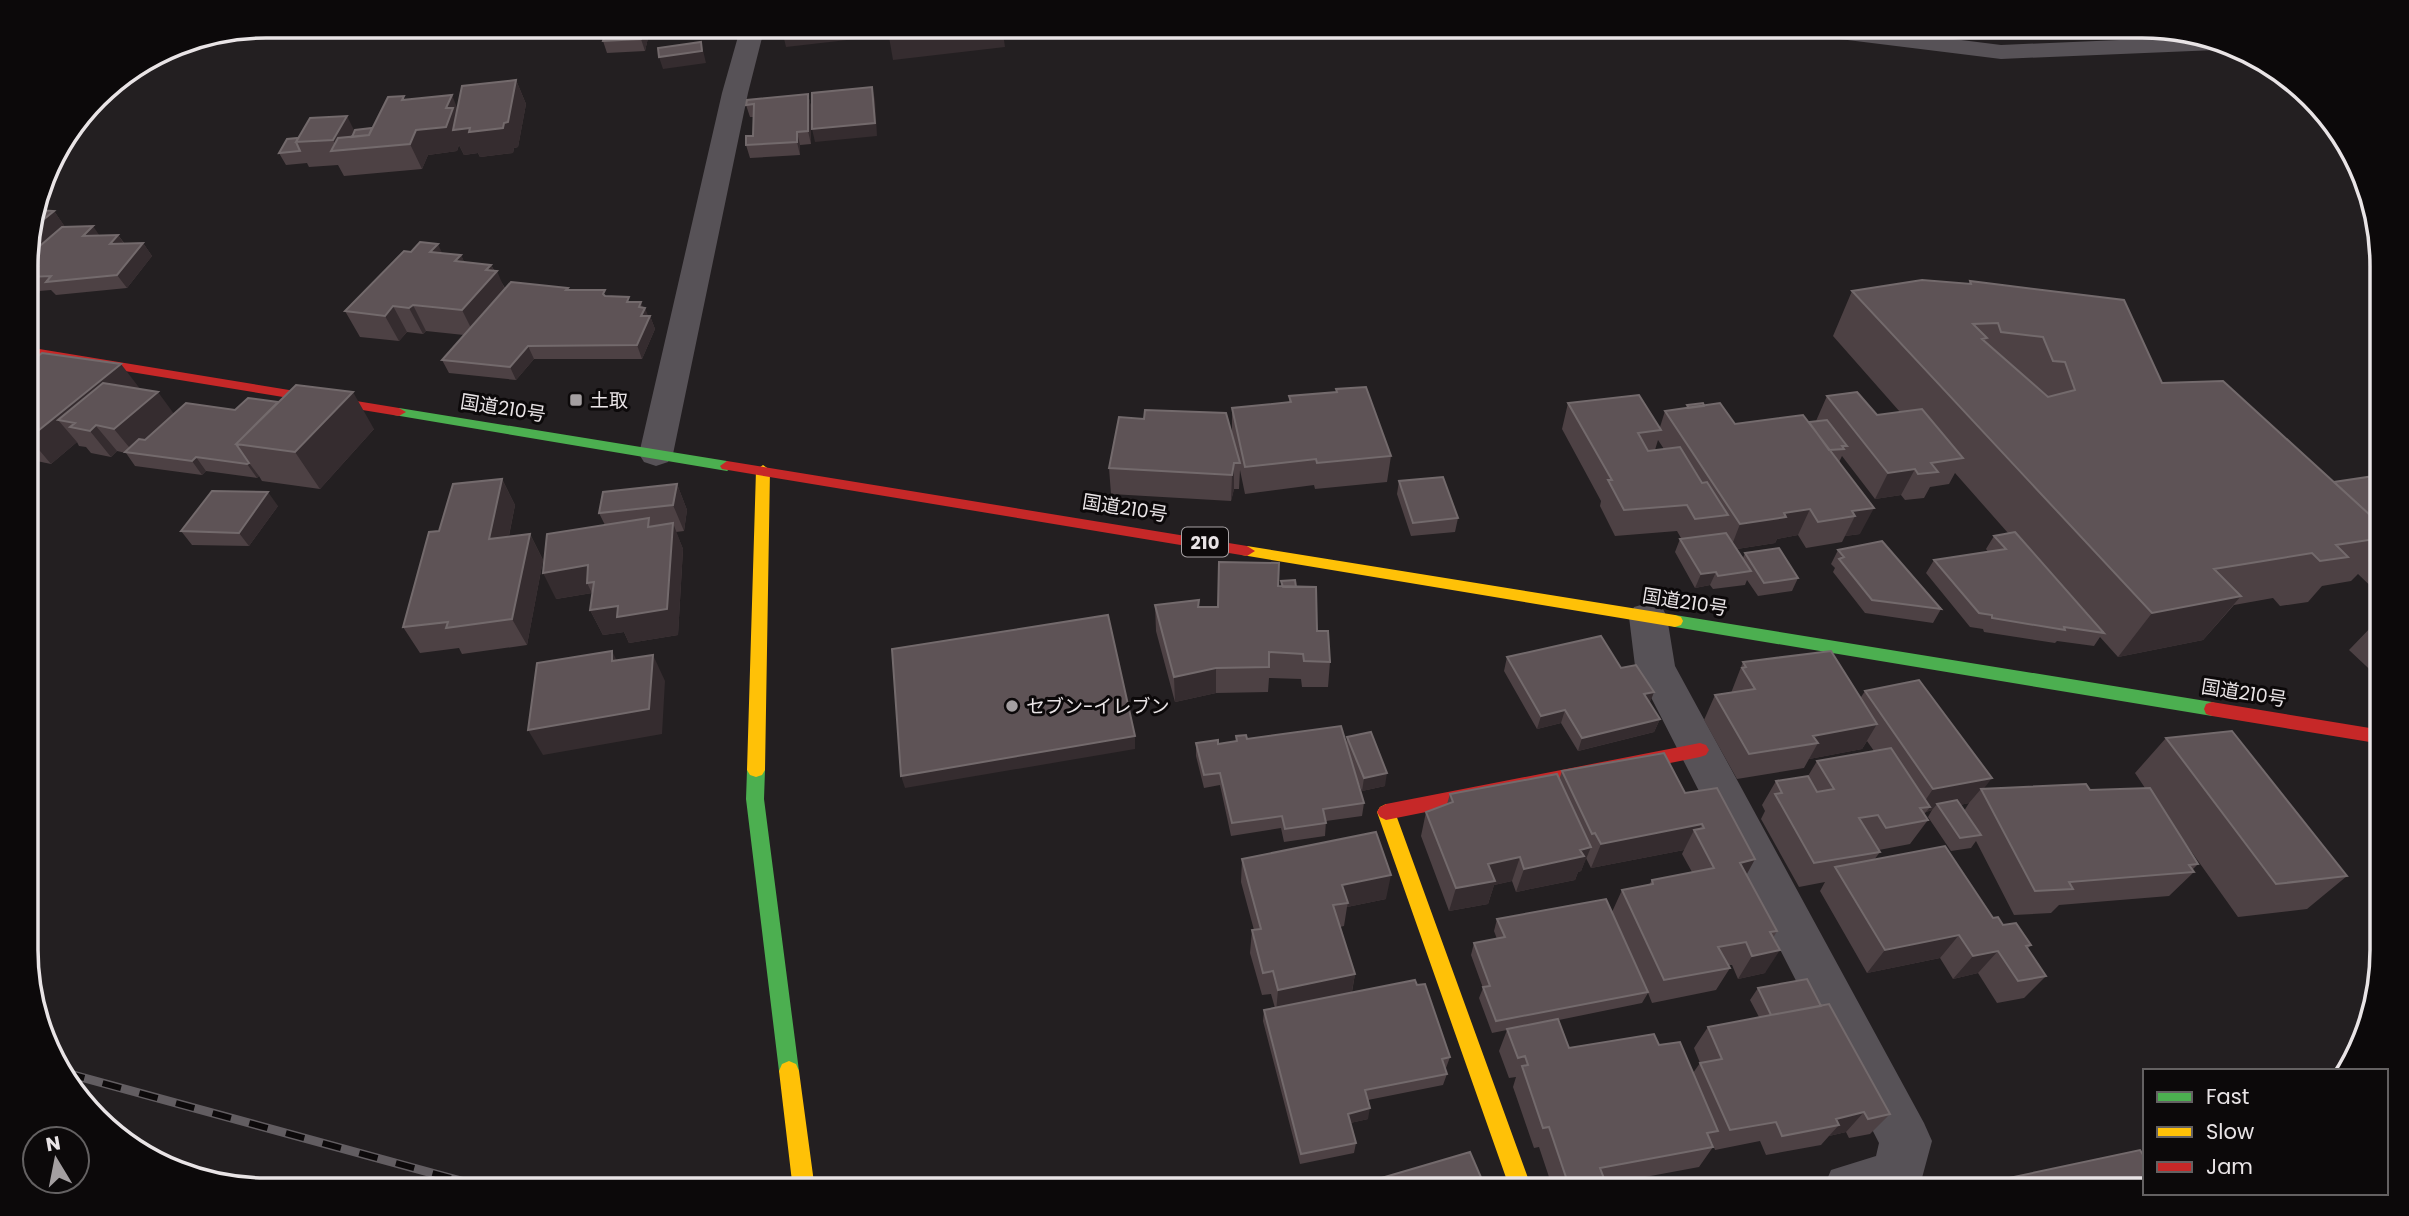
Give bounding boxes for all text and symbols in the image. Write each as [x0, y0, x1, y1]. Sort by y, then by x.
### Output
place label: 土取 [590, 387, 628, 414]
street label: 国道210号 [458, 388, 548, 428]
marker: 土取 [568, 392, 584, 408]
street label: 国道210号 [1080, 488, 1170, 528]
road number: 210 [1182, 528, 1228, 556]
street label: 国道210号 [1640, 582, 1730, 622]
street label: 国道210号 [2199, 673, 2289, 713]
place label: セブン-イレブン [1026, 693, 1169, 720]
marker: セブン-イレブン [1004, 698, 1020, 714]
legend [2143, 1069, 2388, 1195]
text: Fast [2206, 1082, 2249, 1111]
text: Slow [2206, 1117, 2254, 1146]
north arrow [21, 1125, 91, 1195]
text: N [44, 1129, 63, 1158]
text: Jam [2206, 1152, 2253, 1181]

